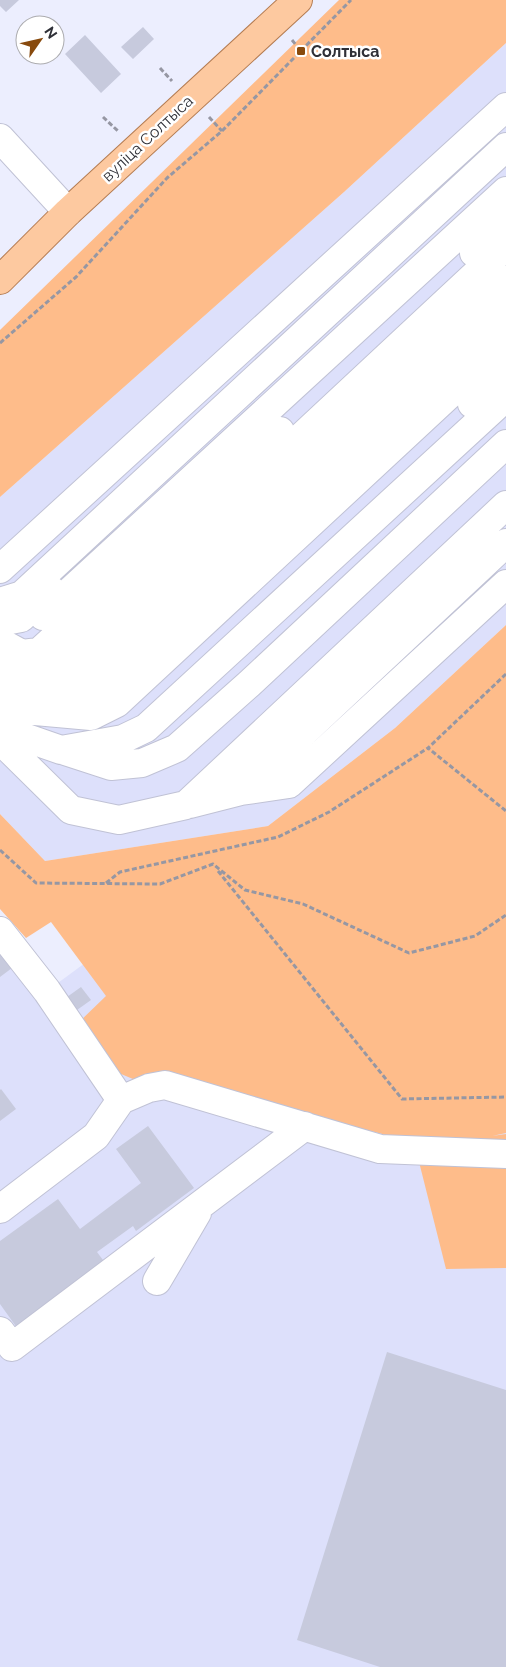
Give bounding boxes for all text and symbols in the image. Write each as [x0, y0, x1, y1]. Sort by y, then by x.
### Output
north arrow [15, 15, 65, 65]
text: N [41, 24, 60, 42]
place label: Солтыса [311, 42, 379, 61]
marker: Солтыса [295, 45, 307, 57]
street label: вуліца Солтыса [98, 91, 197, 185]

